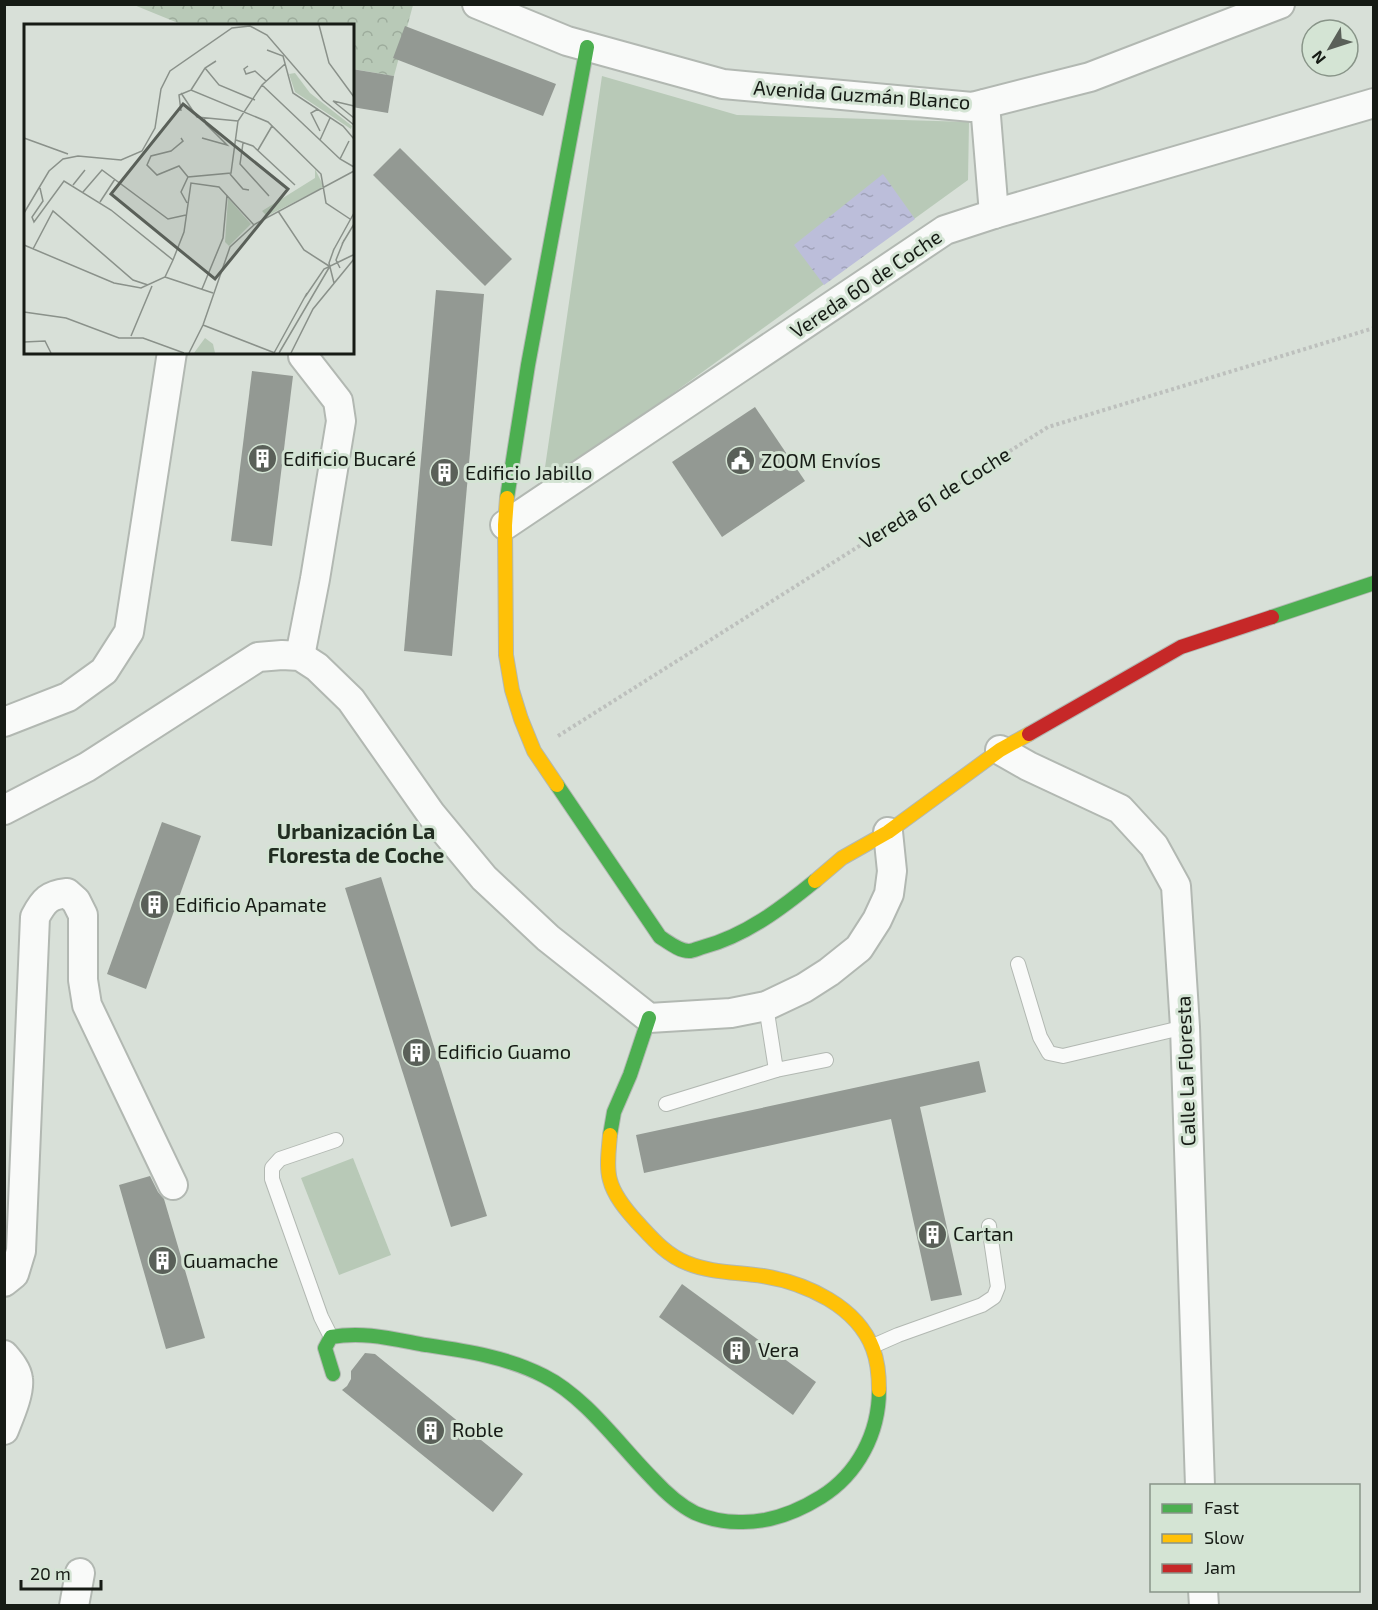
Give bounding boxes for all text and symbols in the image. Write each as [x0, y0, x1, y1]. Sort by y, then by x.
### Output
north arrow [1300, 18, 1360, 78]
inset map [24, 24, 354, 354]
text: N [1307, 47, 1329, 68]
street label: Avenida Guzmán Blanco [753, 74, 971, 114]
street label: Vereda 60 de Coche [785, 224, 946, 343]
street label: Vereda 61 de Coche [855, 441, 1014, 553]
building icon: Edificio Bucaré [246, 443, 278, 475]
public building icon: ZOOM Envíos [724, 445, 756, 477]
place label: Edificio Bucaré [283, 446, 416, 470]
place label: ZOOM Envíos [761, 448, 881, 472]
building icon: Edificio Jabillo [428, 457, 460, 489]
place label: Edificio Jabillo [465, 460, 592, 484]
district label: Urbanización La Floresta de Coche [268, 818, 444, 867]
building icon: Edificio Apamate [138, 889, 170, 921]
place label: Edificio Apamate [175, 892, 327, 916]
street label: Calle La Floresta [1170, 995, 1200, 1147]
building icon: Edificio Guamo [400, 1036, 432, 1068]
place label: Edificio Guamo [437, 1039, 571, 1063]
building icon: Cartan [916, 1218, 948, 1250]
place label: Cartan [953, 1221, 1014, 1245]
building icon: Guamache [146, 1245, 178, 1277]
place label: Guamache [183, 1248, 279, 1272]
building icon: Vera [721, 1334, 753, 1366]
place label: Vera [758, 1337, 799, 1361]
building icon: Roble [415, 1414, 447, 1446]
place label: Roble [452, 1417, 504, 1441]
legend [1150, 1484, 1360, 1592]
text: Fast [1204, 1496, 1239, 1518]
text: Slow [1204, 1526, 1245, 1548]
scale bar [21, 1553, 100, 1591]
text: Jam [1204, 1556, 1236, 1578]
text: 20 m [30, 1562, 71, 1584]

